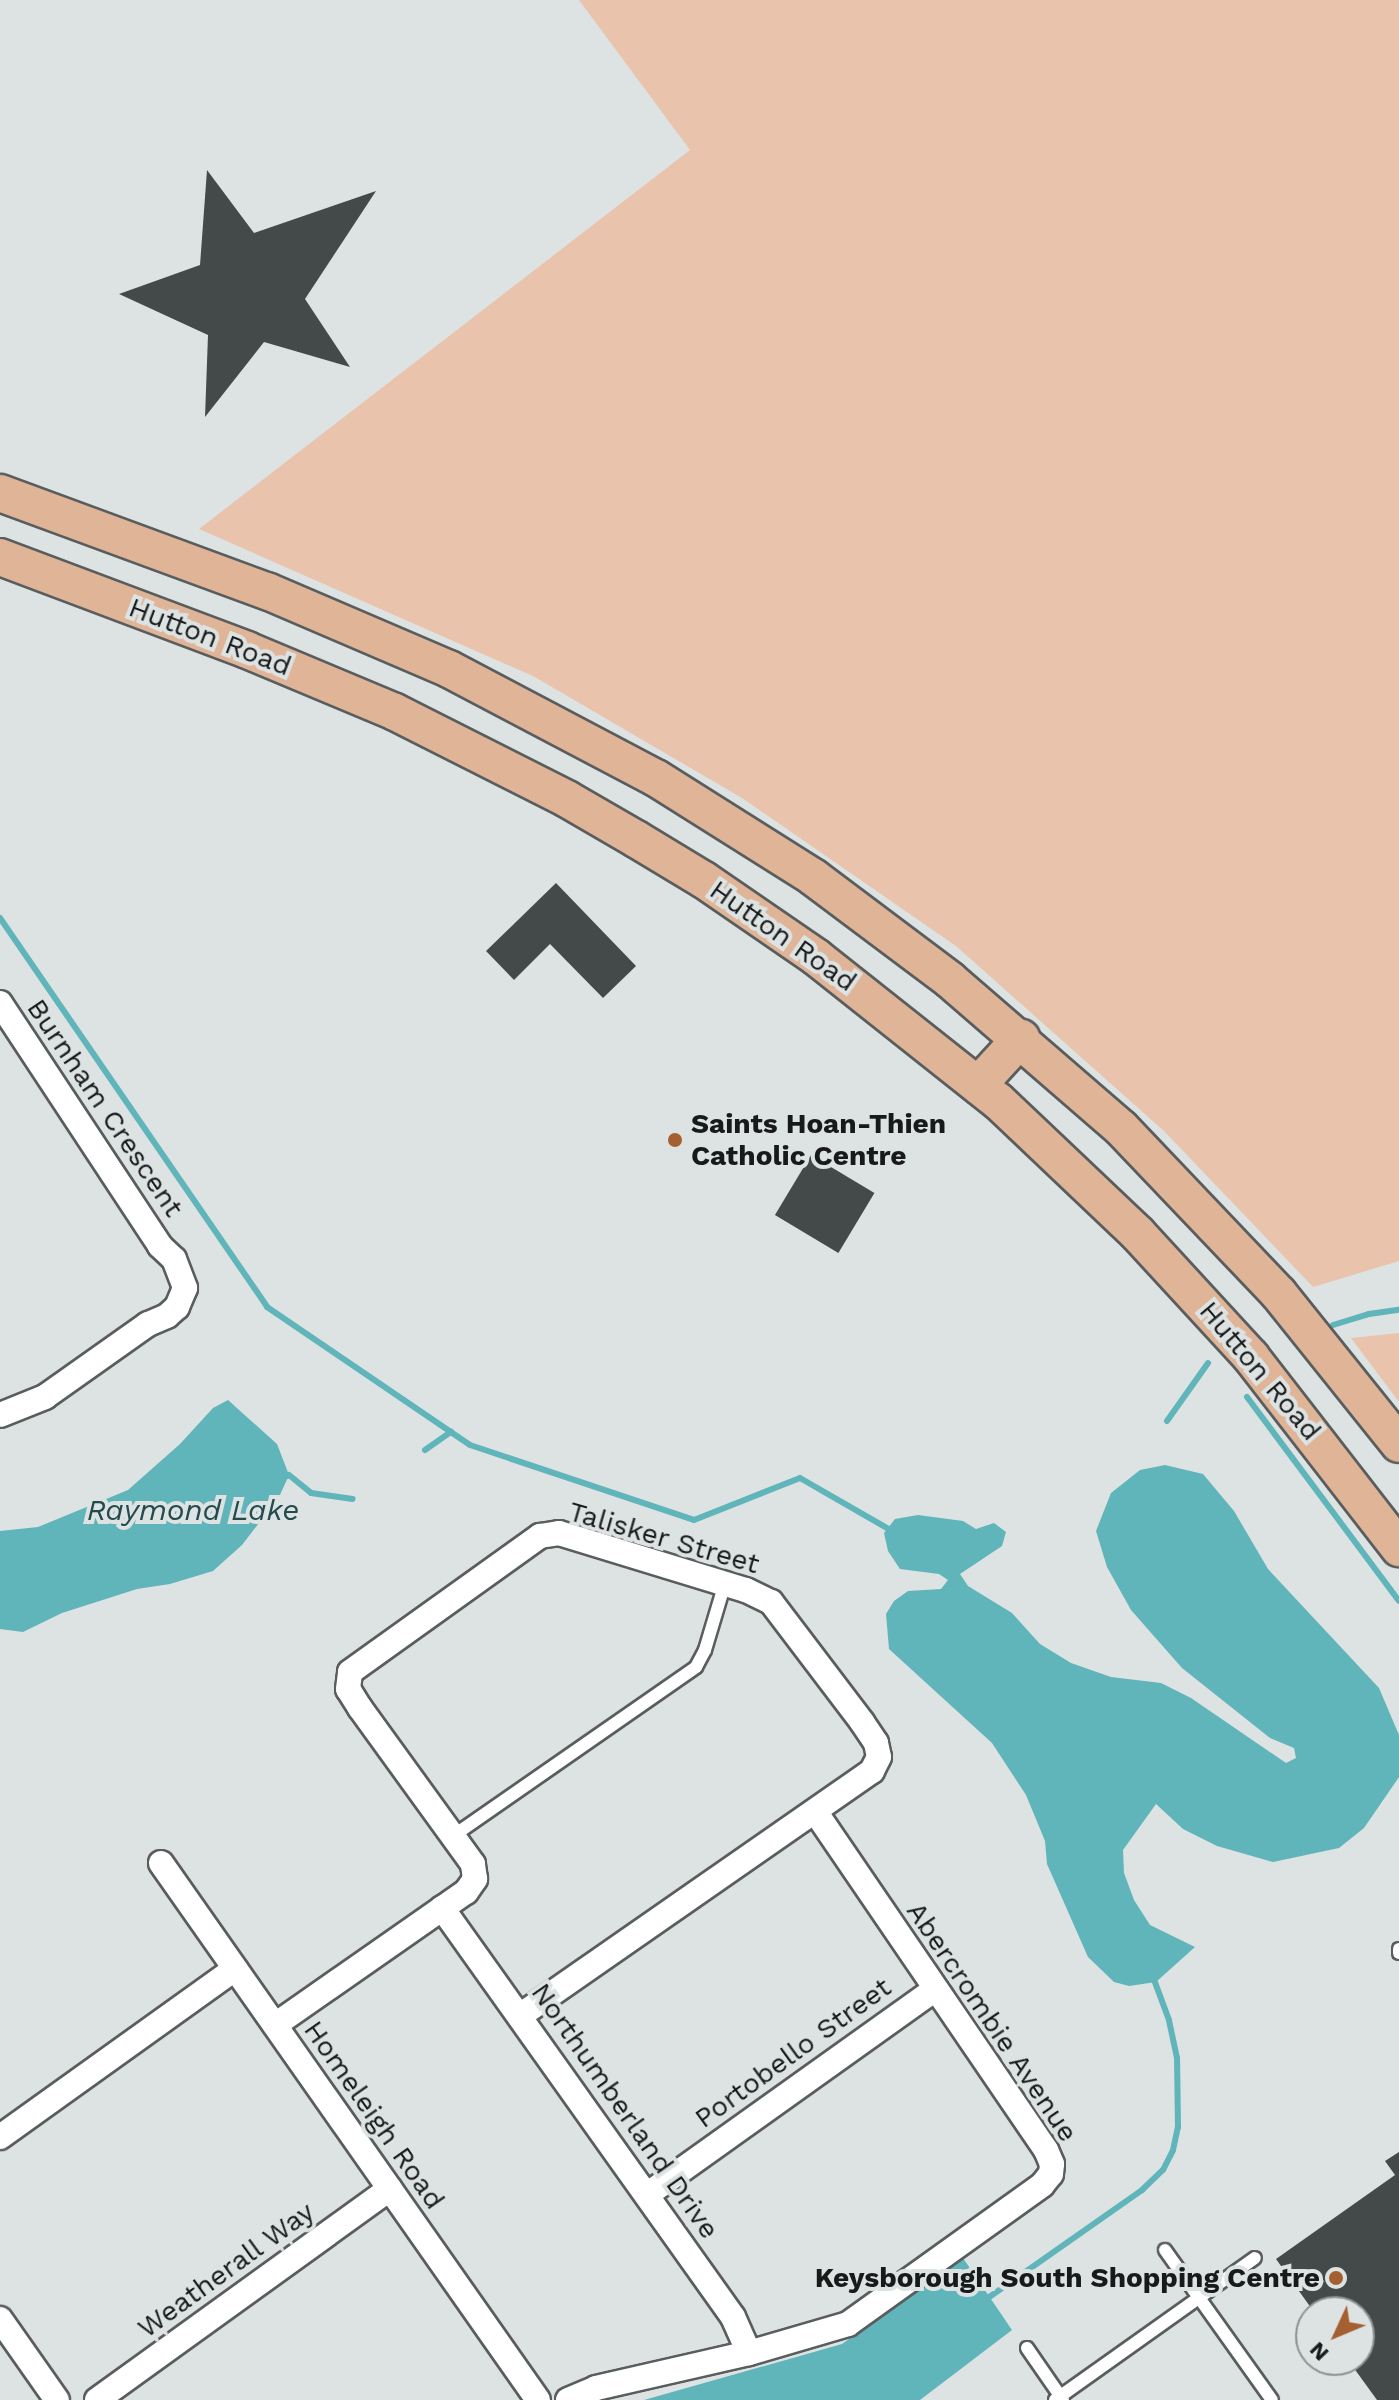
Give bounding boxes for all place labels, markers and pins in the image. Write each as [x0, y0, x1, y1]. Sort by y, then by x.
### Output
place label: Saints Hoan-Thien Catholic Centre [691, 1107, 946, 1173]
marker: Saints Hoan-Thien Catholic Centre [666, 1131, 684, 1149]
place label: Keysborough South Shopping Centre [815, 2261, 1320, 2295]
marker: Keysborough South Shopping Centre [1327, 2269, 1345, 2287]

